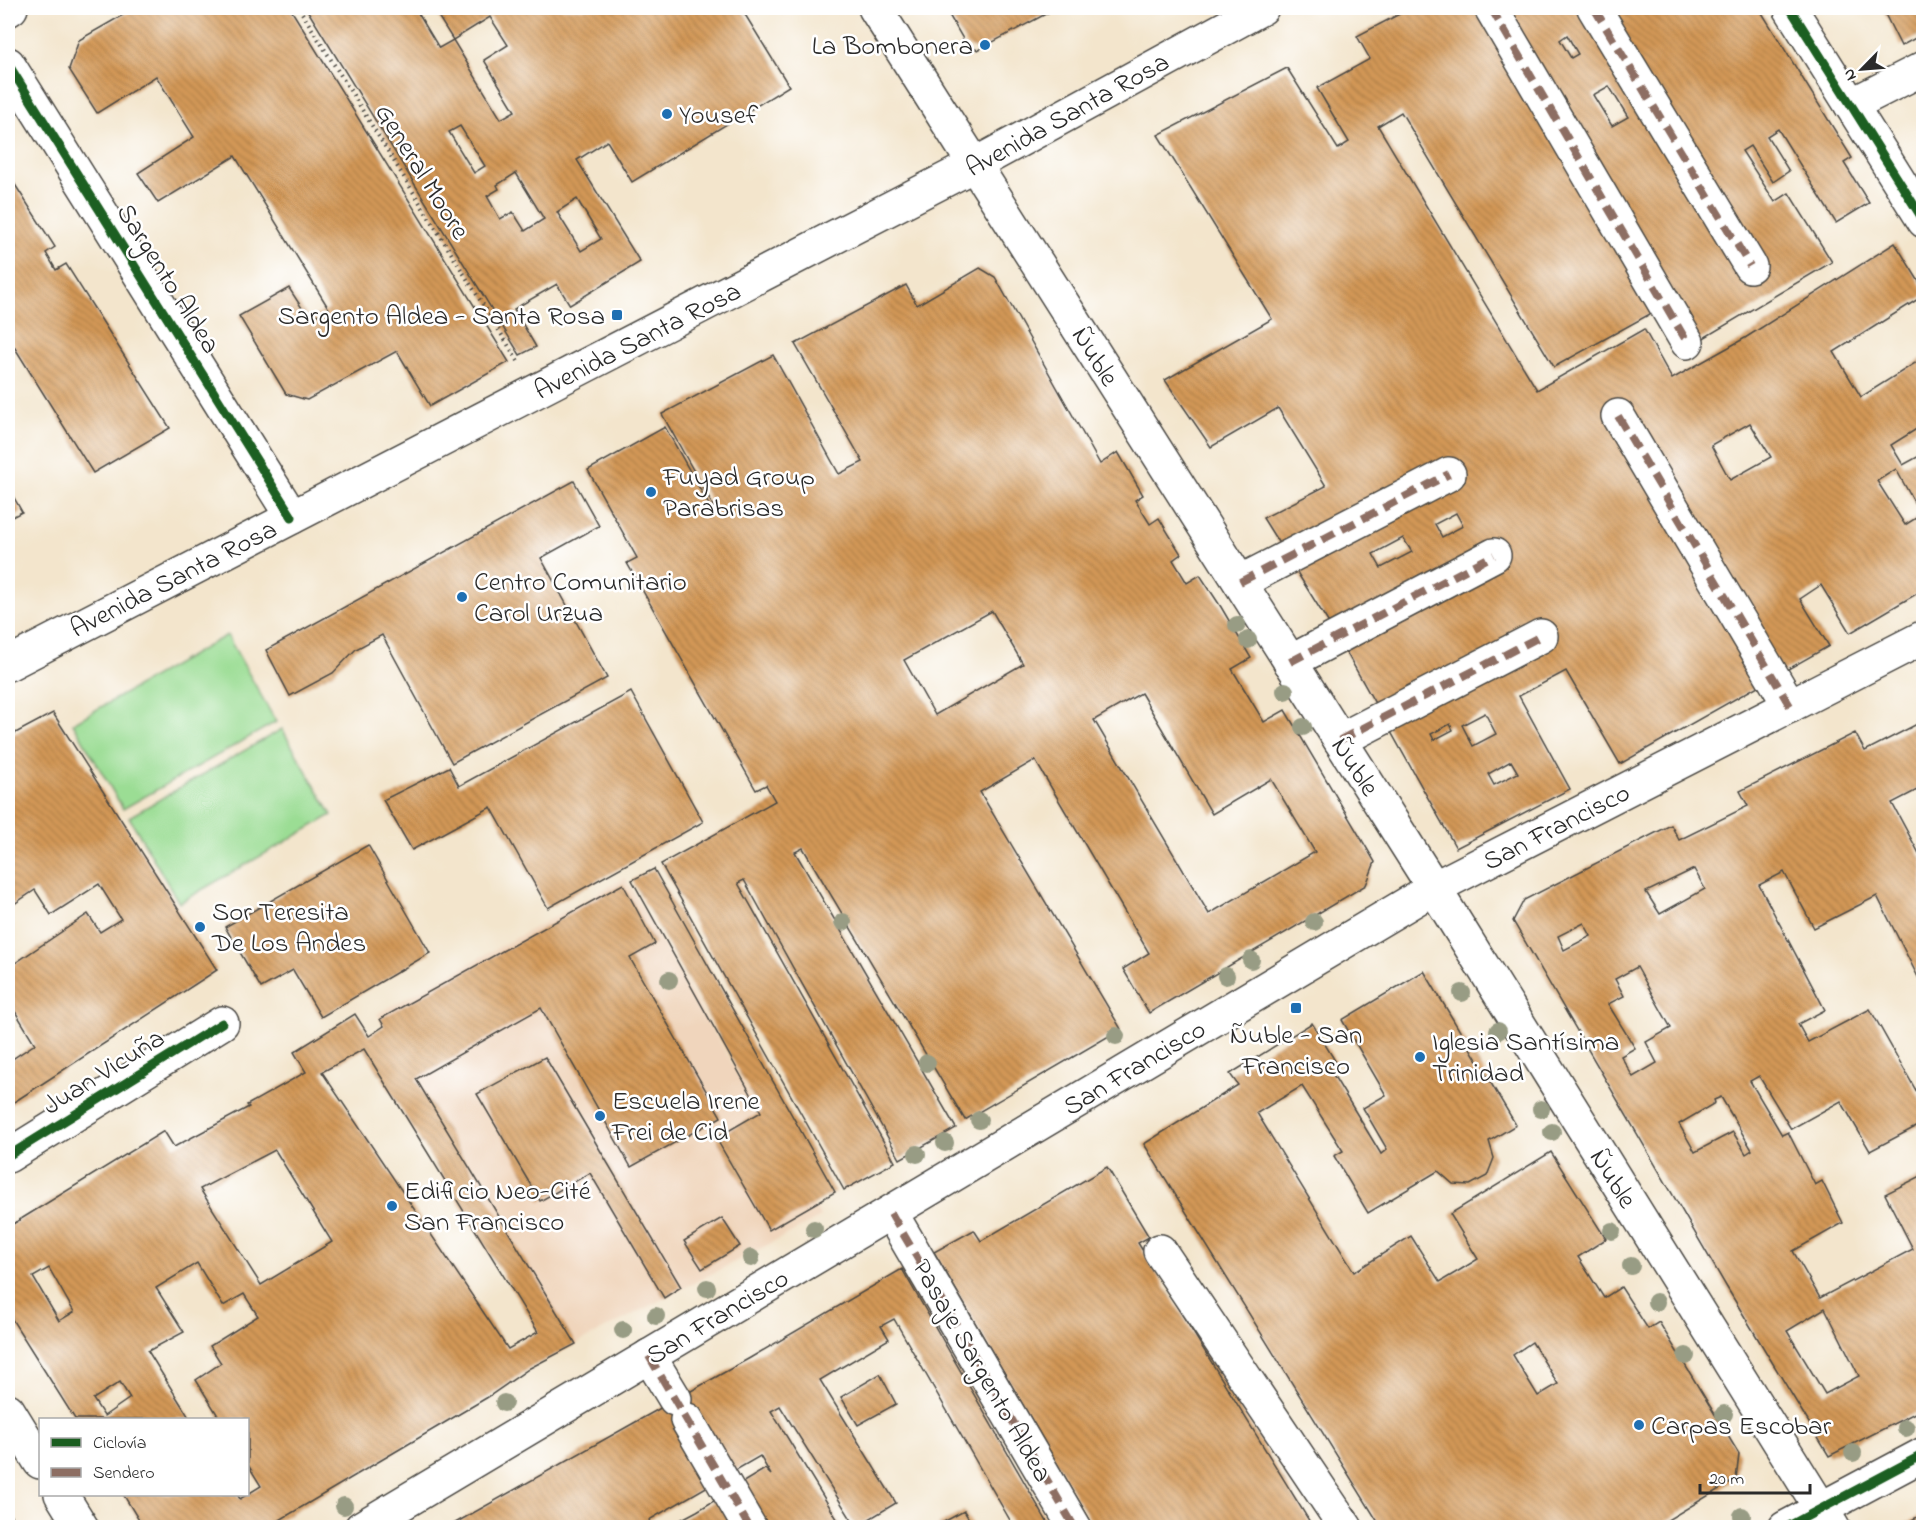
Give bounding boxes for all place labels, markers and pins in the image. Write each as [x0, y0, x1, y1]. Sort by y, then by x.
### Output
place label: La Bombonera [812, 28, 973, 67]
marker: La Bombonera [978, 38, 992, 52]
place label: Yousef [679, 97, 759, 136]
marker: Yousef [660, 107, 674, 121]
place label: Sargento Aldea - Santa Rosa [278, 298, 605, 337]
marker: Sargento Aldea - Santa Rosa [610, 308, 624, 322]
place label: Fuyad Group Parabrisas [662, 459, 815, 529]
marker: Fuyad Group Parabrisas [644, 485, 658, 499]
place label: Centro Comunitario Carol Urzua [474, 564, 687, 634]
marker: Centro Comunitario Carol Urzua [455, 590, 469, 604]
place label: Sor Teresita De Los Andes [211, 894, 366, 964]
marker: Sor Teresita De Los Andes [193, 920, 207, 934]
marker: Ñuble - San Francisco [1289, 1001, 1303, 1015]
place label: Ñuble - San Francisco [1230, 1017, 1362, 1087]
place label: Iglesia Santísima Trinidad [1432, 1024, 1619, 1094]
marker: Iglesia Santísima Trinidad [1413, 1050, 1427, 1064]
place label: Escuela Irene Frei de Cid [611, 1083, 761, 1153]
marker: Escuela Irene Frei de Cid [593, 1109, 607, 1123]
place label: Edificio Neo-Cité San Francisco [404, 1173, 592, 1243]
marker: Edificio Neo-Cité San Francisco [385, 1199, 399, 1213]
place label: Carpas Escobar [1651, 1408, 1832, 1447]
marker: Carpas Escobar [1632, 1418, 1646, 1432]

